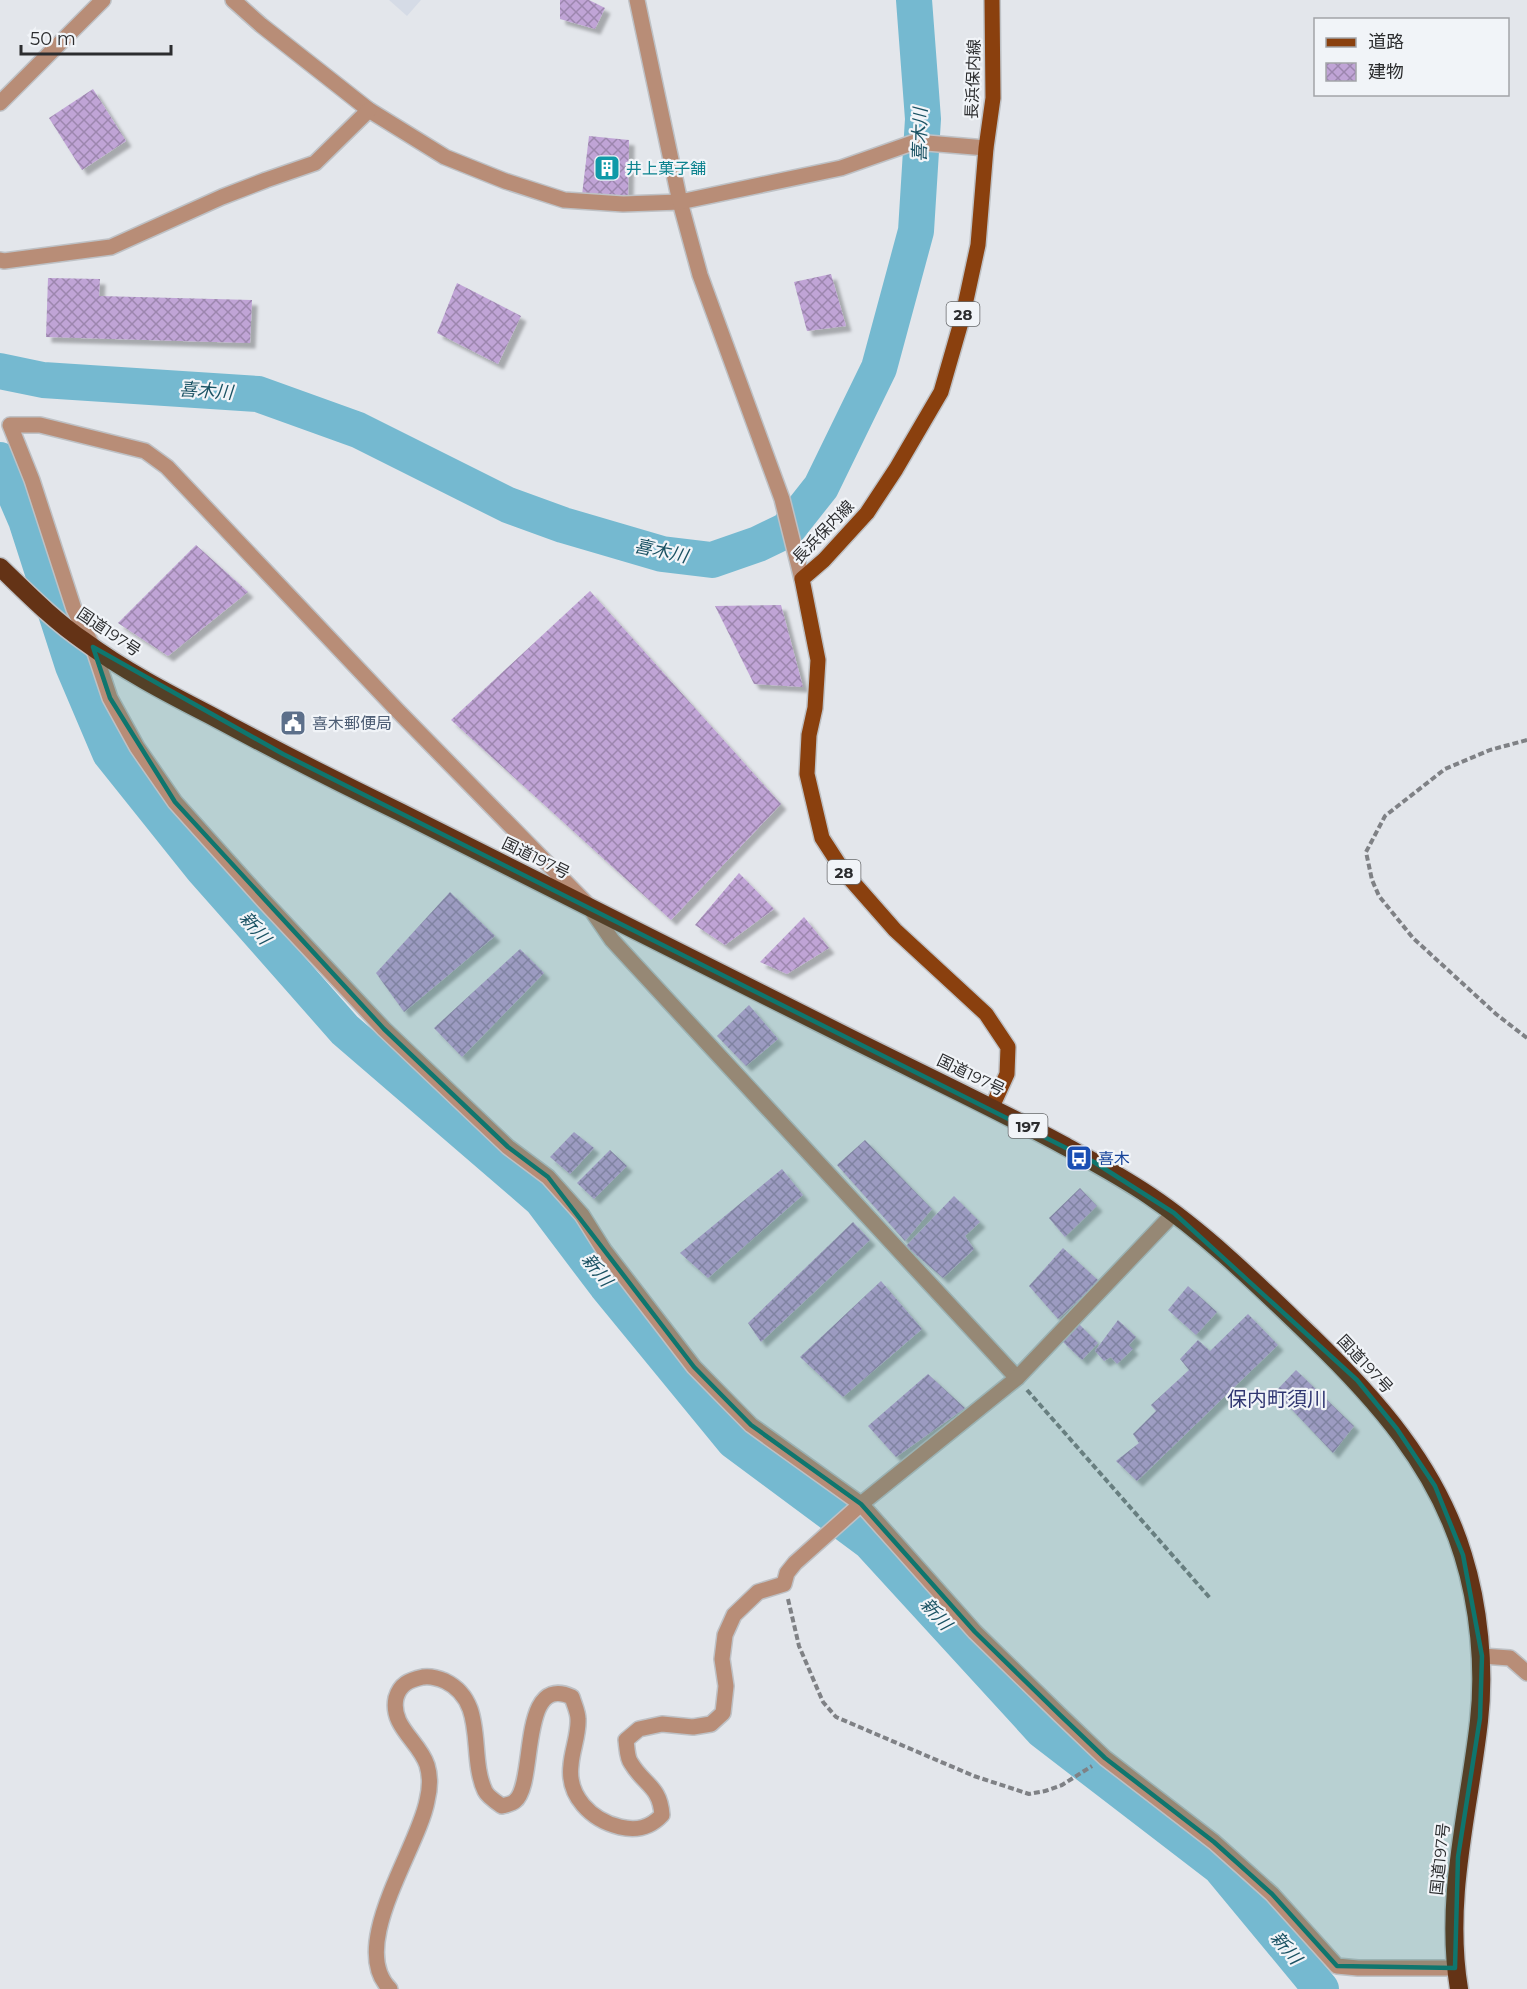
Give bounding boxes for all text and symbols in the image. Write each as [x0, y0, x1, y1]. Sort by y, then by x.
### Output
scale bar [21, 18, 171, 56]
legend [1314, 18, 1509, 96]
text: 50 m [30, 28, 76, 50]
text: 道路 [1368, 31, 1404, 53]
street label: 長浜保内線 [962, 39, 984, 119]
text: 建物 [1368, 61, 1404, 83]
water label: 喜木川 [909, 106, 932, 162]
building icon: 井上菓子舗 [592, 153, 622, 183]
place label: 井上菓子舗 [626, 159, 706, 178]
road number: 28 [946, 302, 980, 326]
water label: 喜木川 [178, 378, 236, 404]
street label: 長浜保内線 [788, 497, 858, 567]
water label: 喜木川 [632, 535, 692, 568]
street label: 国道197号 [73, 604, 145, 660]
public building icon: 喜木郵便局 [278, 708, 308, 738]
place label: 喜木郵便局 [312, 714, 392, 733]
street label: 国道197号 [499, 833, 573, 883]
road number: 28 [828, 860, 860, 884]
water label: 新川 [235, 907, 276, 950]
street label: 国道197号 [934, 1050, 1008, 1100]
road number: 197 [1008, 1114, 1048, 1138]
bus stop icon: 喜木 [1064, 1143, 1094, 1173]
place label: 喜木 [1098, 1149, 1130, 1168]
water label: 新川 [577, 1249, 618, 1292]
street label: 国道197号 [1333, 1331, 1397, 1397]
district label: 保内町須川 [1227, 1387, 1327, 1411]
water label: 新川 [916, 1593, 958, 1636]
street label: 国道197号 [1427, 1822, 1453, 1896]
water label: 新川 [1266, 1927, 1307, 1970]

